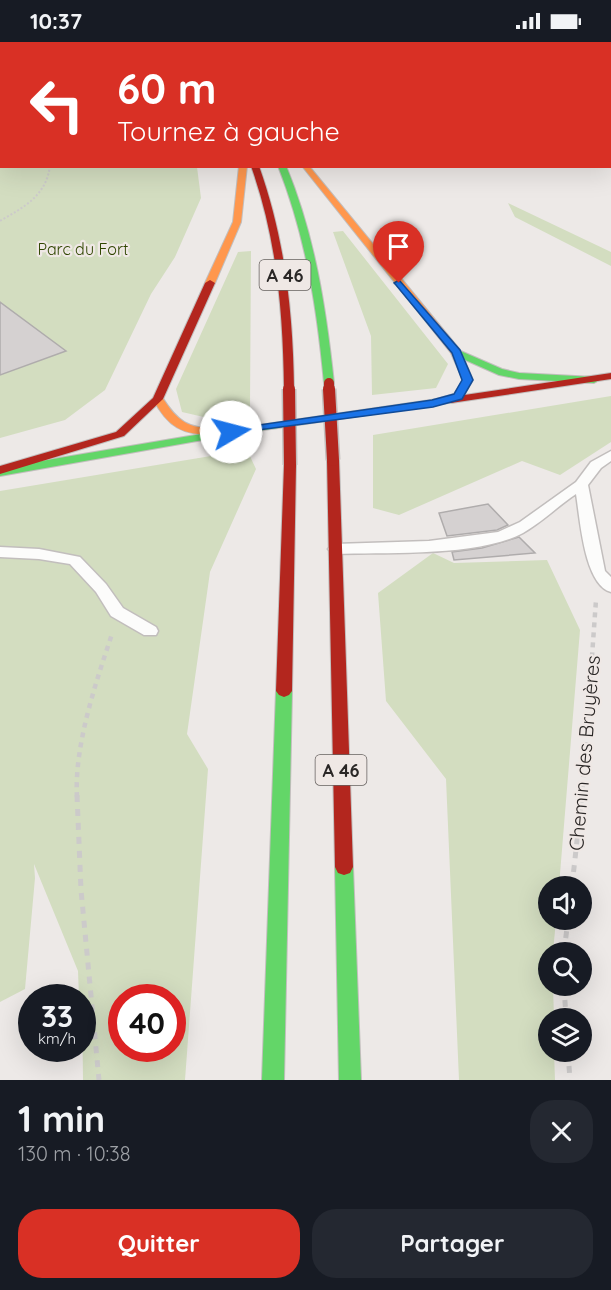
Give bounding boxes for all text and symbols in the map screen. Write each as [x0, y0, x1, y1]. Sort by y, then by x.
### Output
text: 10:37 [30, 7, 82, 35]
text: 60 m [117, 62, 217, 115]
icon: left [18, 66, 96, 144]
text: Tournez à gauche [117, 114, 340, 148]
pin [373, 221, 424, 283]
icon: arrive [382, 230, 415, 263]
park label: Parc du Fort [37, 239, 129, 259]
road number: A 46 [260, 260, 310, 290]
position arrow [199, 400, 263, 464]
street label: Chemin des Bruyères [563, 654, 605, 852]
road number: A 46 [316, 755, 366, 785]
map controls [538, 876, 592, 1062]
button: sound [538, 876, 592, 930]
button: search [538, 942, 592, 996]
speed limit sign: 40 [108, 984, 186, 1062]
text: 33 [41, 997, 73, 1035]
button: layers [538, 1008, 592, 1062]
text: km/h [38, 1029, 76, 1048]
text: 1 min [18, 1096, 105, 1141]
button: close [530, 1100, 593, 1163]
text: 130 m · 10:38 [18, 1141, 131, 1166]
button: Quitter [18, 1209, 300, 1278]
button: Partager [312, 1209, 593, 1278]

